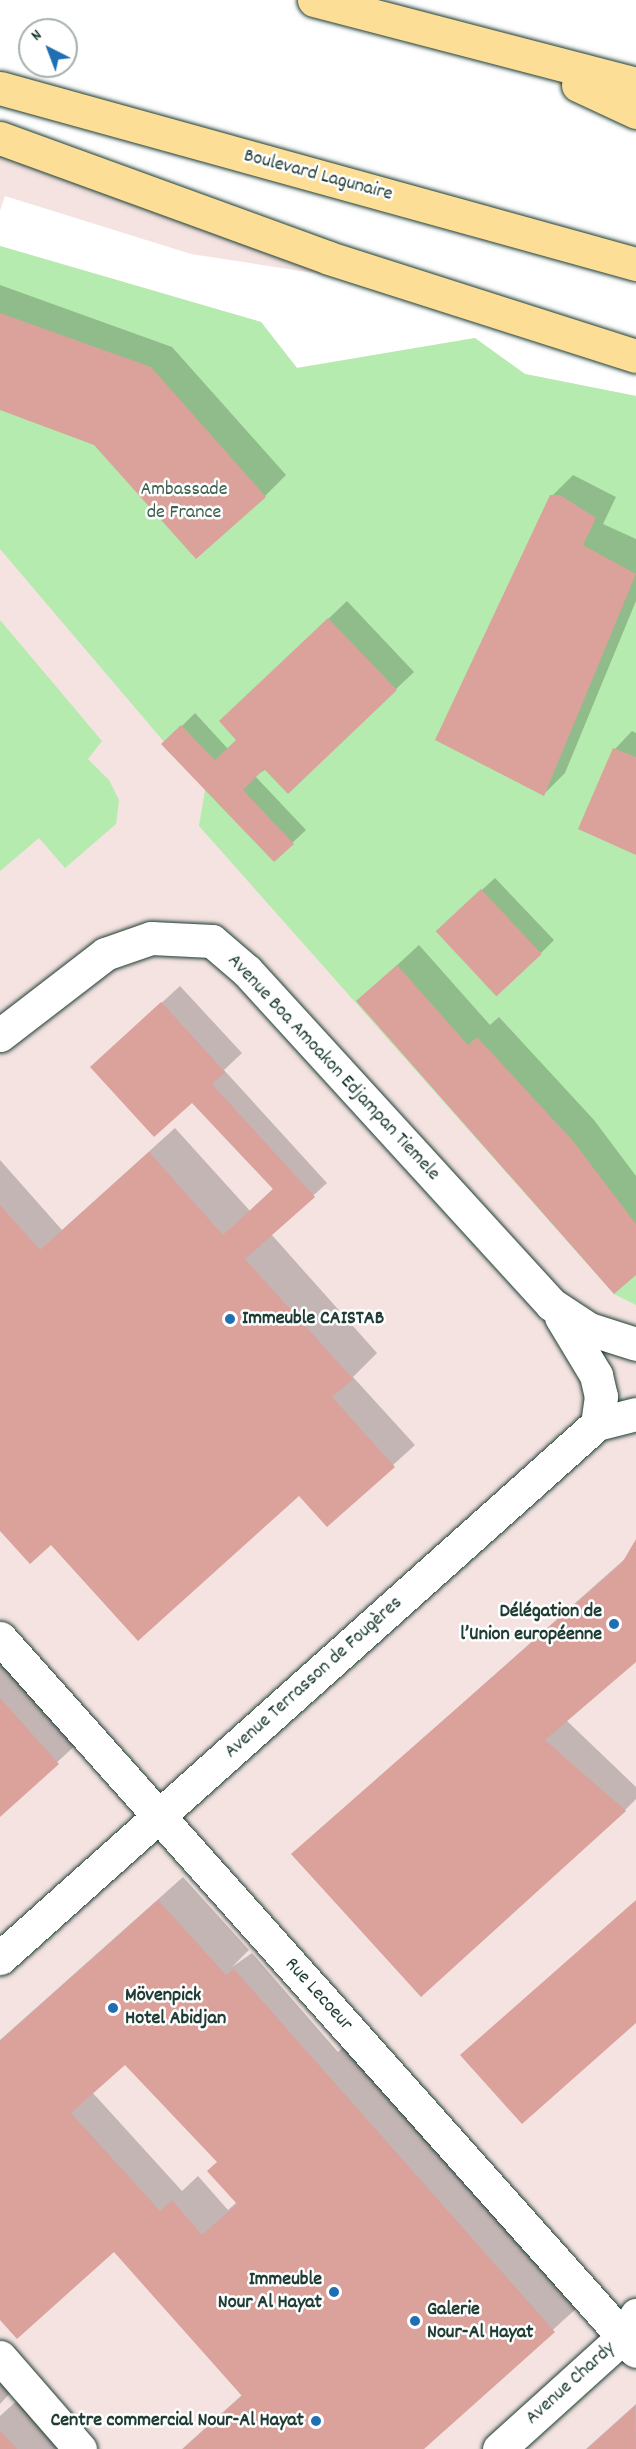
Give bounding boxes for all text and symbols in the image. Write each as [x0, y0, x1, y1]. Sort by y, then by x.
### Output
north arrow [18, 18, 78, 78]
text: N [26, 25, 48, 47]
street label: Boulevard Lagunaire [241, 145, 395, 207]
park label: Ambassade de France [140, 478, 228, 525]
street label: Avenue Boa Amoakon Edjampan Tiemele [221, 950, 445, 1186]
place label: Immeuble CAISTAB [242, 1307, 384, 1331]
marker: Immeuble CAISTAB [223, 1312, 237, 1326]
street label: Avenue Terrasson de Fougères [220, 1592, 408, 1764]
place label: Délégation de l’Union européenne [460, 1600, 602, 1647]
marker: Délégation de l’Union européenne [607, 1617, 621, 1631]
street label: Rue Lecoeur [279, 1953, 357, 2037]
place label: Mövenpick Hotel Abidjan [125, 1984, 226, 2031]
marker: Mövenpick Hotel Abidjan [106, 2001, 120, 2015]
place label: Immeuble Nour Al Hayat [218, 2268, 322, 2315]
marker: Immeuble Nour Al Hayat [327, 2285, 341, 2299]
place label: Galerie Nour-Al Hayat [427, 2298, 533, 2345]
marker: Galerie Nour-Al Hayat [408, 2314, 422, 2328]
street label: Avenue Chardy [521, 2337, 621, 2431]
place label: Centre commercial Nour-Al Hayat [50, 2409, 304, 2433]
marker: Centre commercial Nour-Al Hayat [309, 2414, 323, 2428]

